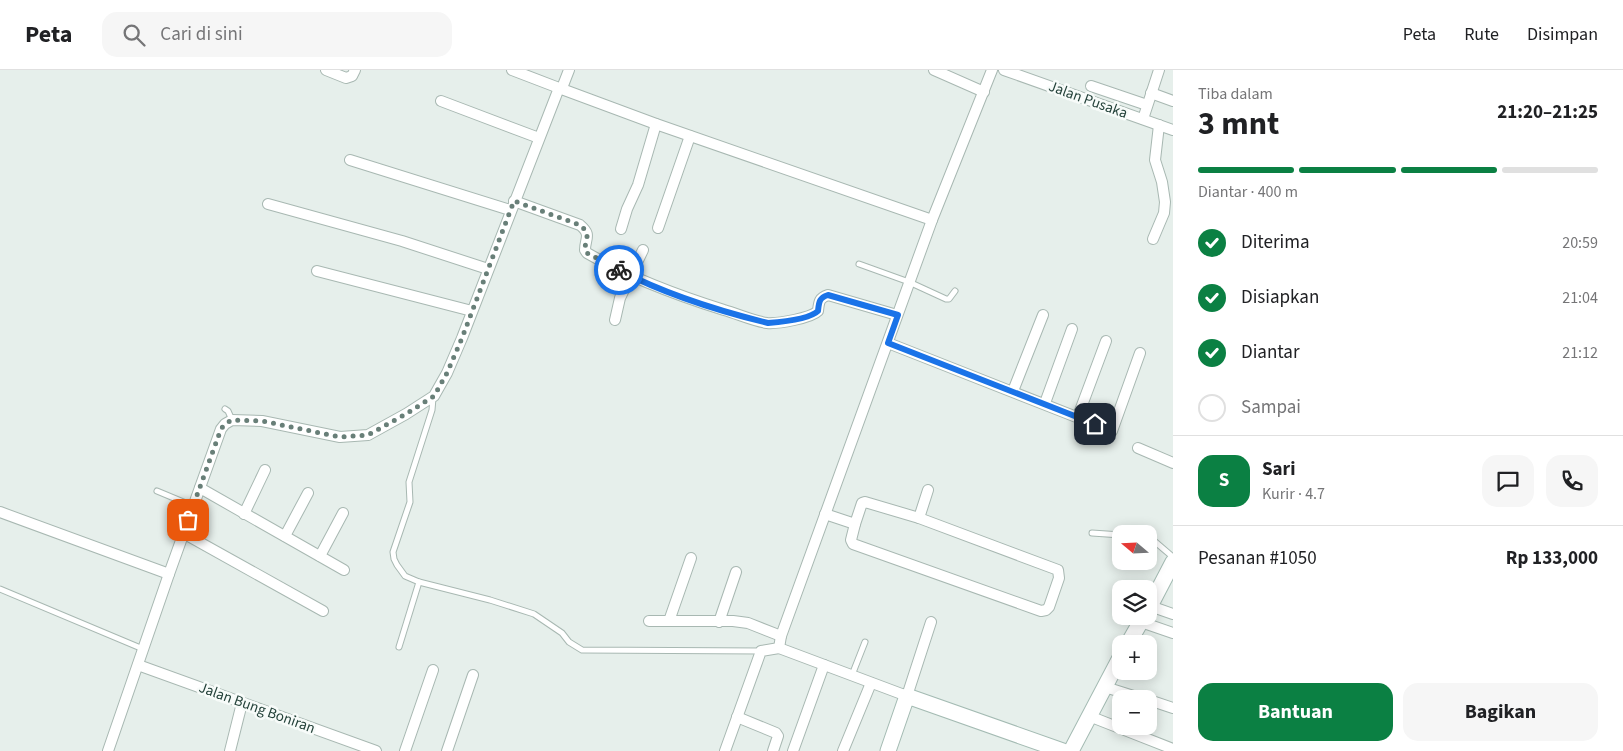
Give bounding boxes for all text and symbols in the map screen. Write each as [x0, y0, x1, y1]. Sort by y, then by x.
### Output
search box [102, 12, 452, 57]
text: Peta [25, 17, 72, 52]
icon: search [120, 21, 148, 49]
text: Cari di sini [160, 21, 243, 48]
text: Peta [1403, 22, 1436, 47]
text: Rute [1464, 22, 1499, 47]
text: Disimpan [1527, 22, 1598, 47]
street label: Jalan Pusaka [1046, 76, 1130, 124]
text: Tiba dalam [1198, 83, 1273, 105]
text: 21:20–21:25 [1497, 99, 1598, 126]
text: 3 mnt [1198, 101, 1279, 147]
text: Diantar · 400 m [1198, 181, 1298, 203]
icon: check [1198, 229, 1226, 257]
text: Diterima [1241, 229, 1310, 256]
text: 20:59 [1562, 232, 1598, 254]
courier [594, 245, 644, 295]
icon: bike [605, 256, 633, 284]
icon: check [1198, 284, 1226, 312]
text: Disiapkan [1241, 284, 1319, 311]
text: 21:04 [1562, 287, 1598, 309]
icon: check [1198, 339, 1226, 367]
text: Diantar [1241, 339, 1300, 366]
text: 21:12 [1562, 342, 1598, 364]
text: Sampai [1241, 394, 1301, 421]
pin [1074, 403, 1116, 445]
icon: home [1081, 410, 1109, 438]
button: chat [1482, 455, 1534, 507]
button: phone [1546, 455, 1598, 507]
text: Sari [1262, 456, 1295, 483]
text: S [1219, 467, 1229, 494]
text: Kurir · 4.7 [1262, 483, 1325, 505]
pin [167, 499, 209, 541]
icon: bag [174, 506, 202, 534]
north arrow [1112, 525, 1158, 570]
map controls [1112, 525, 1157, 735]
text: Pesanan #1050 [1198, 545, 1317, 572]
text: Rp 133,000 [1506, 545, 1598, 572]
button: layers [1112, 580, 1157, 625]
button: + [1112, 635, 1157, 680]
street label: Jalan Bung Boniran [196, 677, 318, 739]
button: Bantuan [1198, 683, 1393, 741]
button: Bagikan [1403, 683, 1598, 741]
button: − [1112, 690, 1157, 735]

